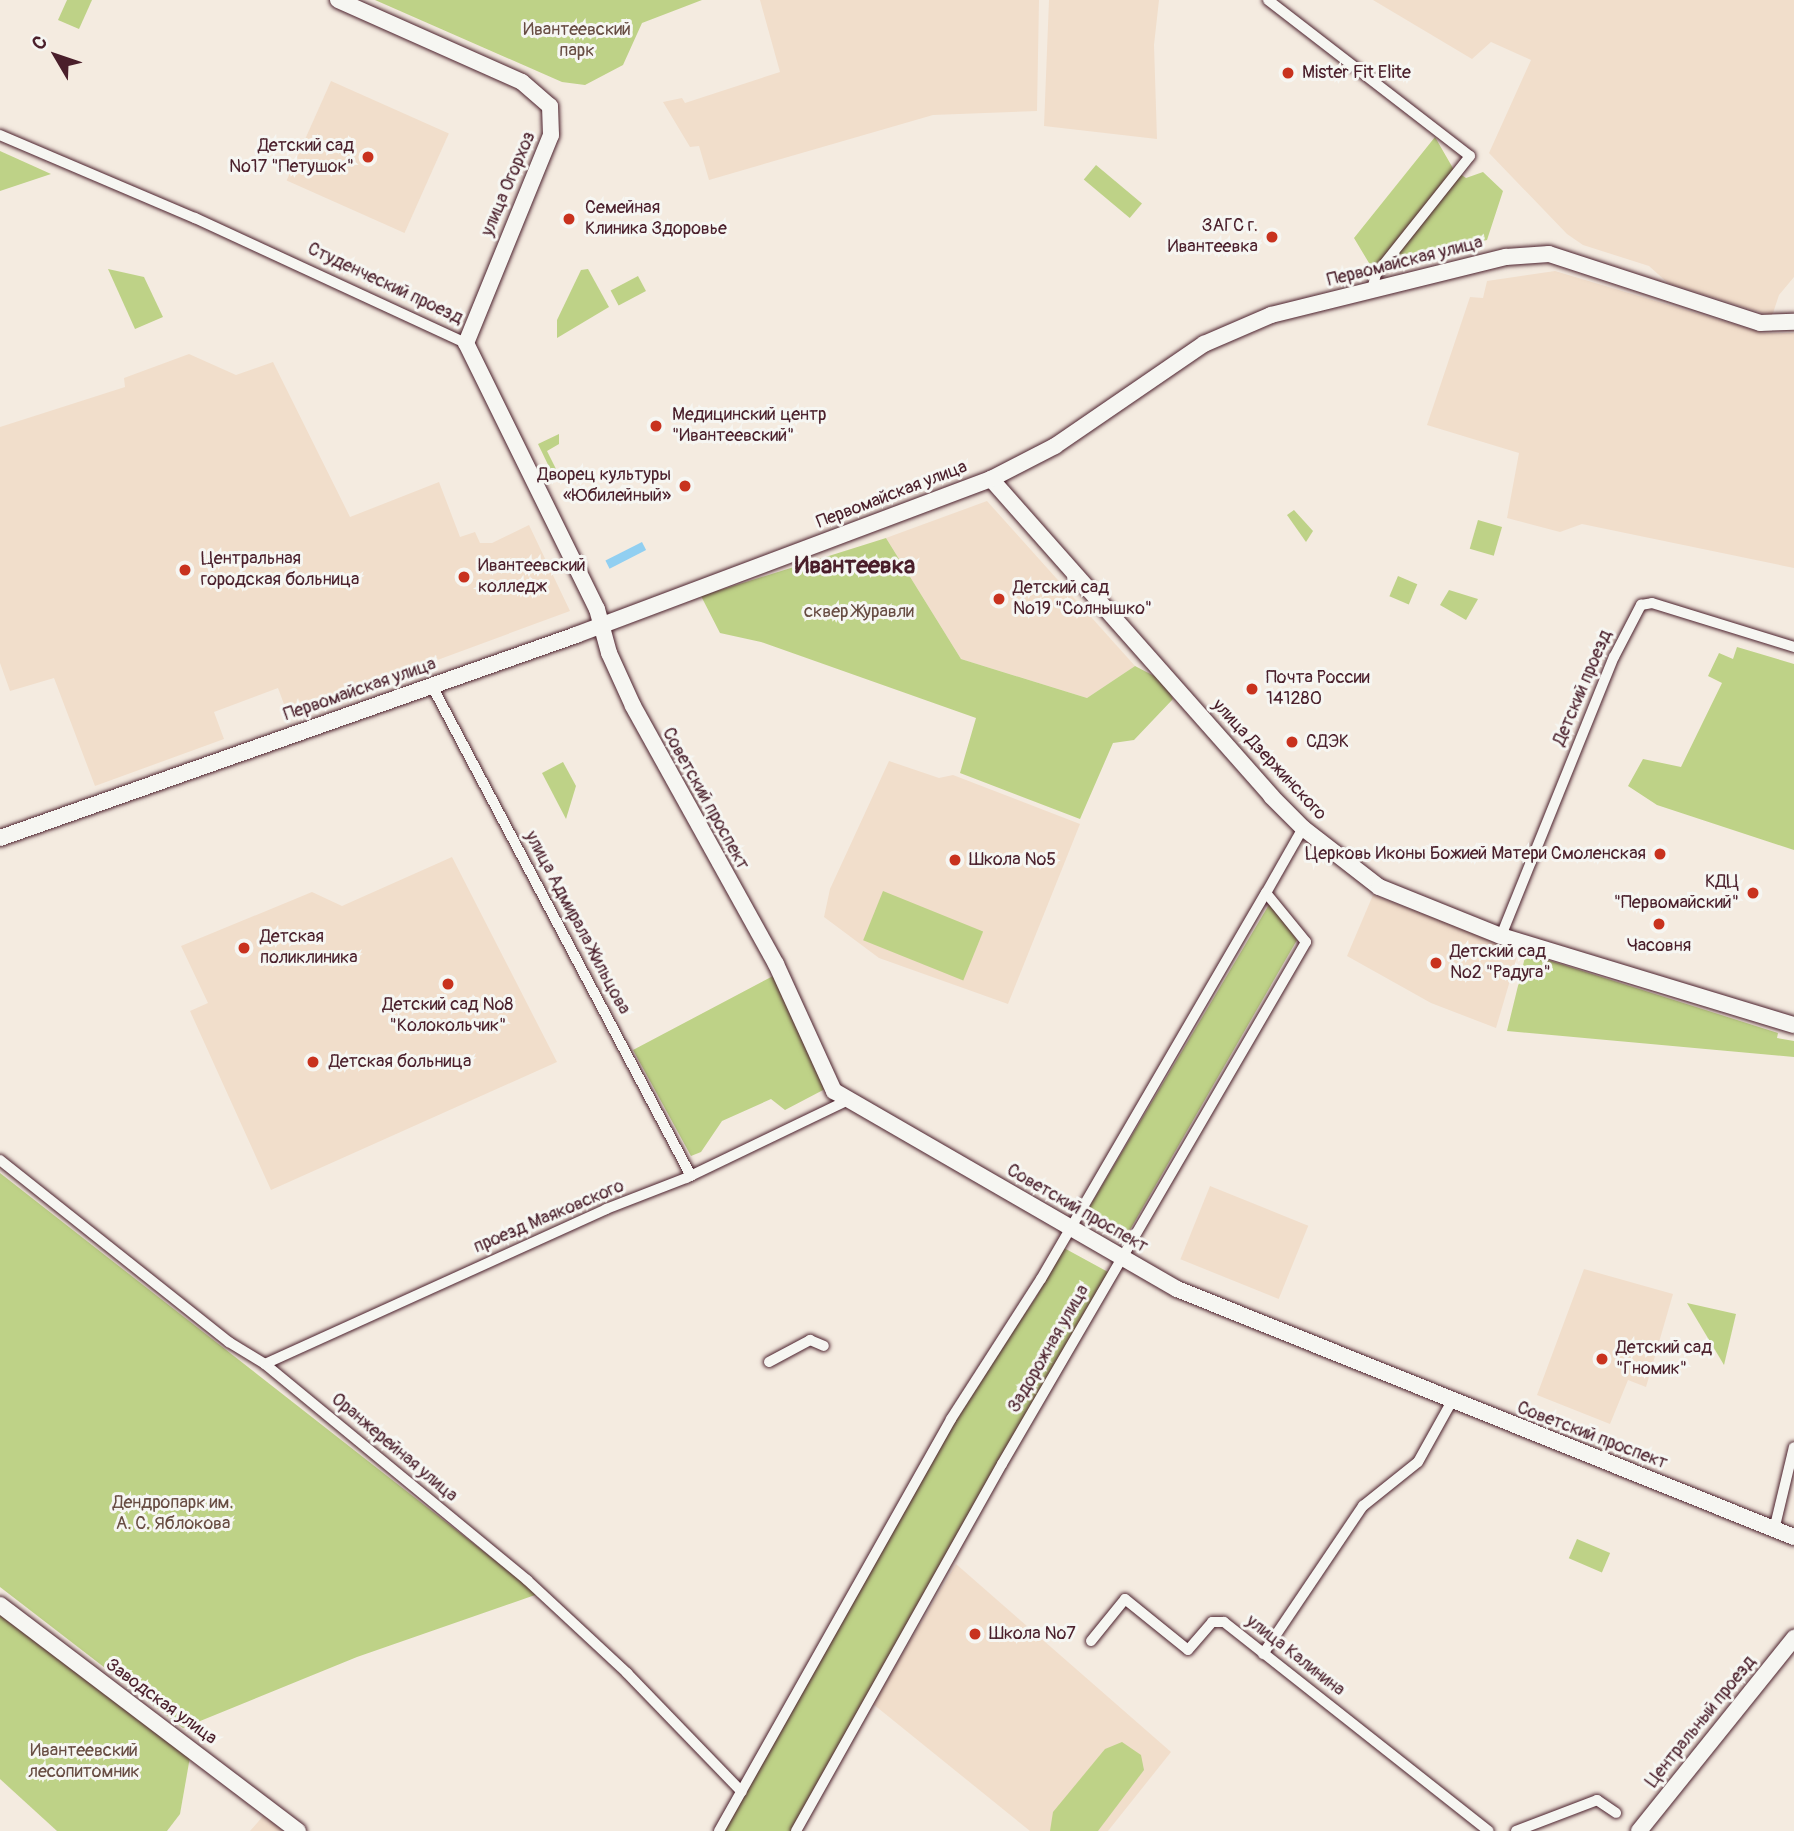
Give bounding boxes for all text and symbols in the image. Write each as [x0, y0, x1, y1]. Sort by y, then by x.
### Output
park label: Ивантеевский парк [523, 20, 631, 62]
north arrow [21, 21, 91, 91]
text: С [27, 31, 53, 55]
place label: Mister Fit Elite [1302, 62, 1411, 84]
marker: Mister Fit Elite [1280, 65, 1296, 81]
street label: улица Огорхоз [477, 128, 541, 240]
place label: Детский сад №17 "Петушок" [229, 136, 354, 178]
marker: Детский сад №17 "Петушок" [360, 149, 376, 165]
place label: Семейная Клиника Здоровье [585, 198, 727, 241]
marker: Семейная Клиника Здоровье [559, 209, 579, 229]
place label: ЗАГС г. Ивантеевка [1168, 216, 1258, 258]
marker: ЗАГС г. Ивантеевка [1264, 229, 1280, 245]
street label: Первомайская улица [1325, 232, 1485, 292]
street label: Студенческий проезд [304, 238, 466, 330]
place label: Медицинский центр "Ивантеевский" [672, 405, 827, 448]
marker: Медицинский центр "Ивантеевский" [646, 416, 666, 436]
street label: Первомайская улица [814, 456, 970, 534]
place label: Дворец культуры «Юбилейный» [538, 465, 671, 508]
marker: Дворец культуры «Юбилейный» [677, 478, 693, 494]
place label: Центральная городская больница [201, 549, 359, 592]
district label: Ивантеевка [795, 552, 915, 580]
place label: Ивантеевский колледж [478, 556, 586, 598]
marker: Центральная городская больница [175, 560, 195, 580]
marker: Ивантеевский колледж [456, 569, 472, 585]
place label: Детский сад №19 "Солнышко" [1013, 578, 1152, 620]
marker: Детский сад №19 "Солнышко" [991, 591, 1007, 607]
park label: сквер Журавли [804, 601, 914, 623]
street label: Детский проезд [1549, 627, 1617, 749]
street label: Первомайская улица [281, 654, 439, 726]
place label: Почта России 141280 [1266, 668, 1370, 710]
marker: Почта России 141280 [1244, 681, 1260, 697]
street label: улица Дзержинского [1207, 695, 1331, 825]
street label: Советский проспект [657, 724, 753, 874]
place label: СДЭК [1306, 731, 1349, 753]
marker: СДЭК [1284, 734, 1300, 750]
street label: улица Адмирала Жильцова [519, 828, 635, 1018]
place label: Церковь Иконы Божией Матери Смоленская [1305, 843, 1646, 865]
marker: Церковь Иконы Божией Матери Смоленская [1652, 846, 1668, 862]
place label: Школа №5 [969, 849, 1056, 871]
marker: Школа №5 [947, 852, 963, 868]
place label: КДЦ "Первомайский" [1614, 872, 1739, 914]
marker: КДЦ "Первомайский" [1745, 885, 1761, 901]
marker: Часовня [1651, 916, 1667, 932]
place label: Детская поликлиника [260, 927, 358, 970]
place label: Часовня [1627, 935, 1691, 957]
marker: Детская поликлиника [234, 938, 254, 958]
place label: Детский сад №2 "Радуга" [1450, 942, 1551, 984]
marker: Детский сад №2 "Радуга" [1428, 955, 1444, 971]
marker: Детский сад №8 "Колокольчик" [440, 976, 456, 992]
place label: Детский сад №8 "Колокольчик" [383, 995, 513, 1038]
place label: Детская больница [329, 1051, 471, 1073]
marker: Детская больница [303, 1052, 323, 1072]
street label: Советский проспект [1003, 1160, 1151, 1258]
street label: проезд Маяковского [471, 1176, 627, 1258]
street label: Задорожная улица [1004, 1281, 1094, 1417]
place label: Детский сад "Гномик" [1616, 1338, 1712, 1380]
marker: Детский сад "Гномик" [1594, 1351, 1610, 1367]
street label: Оранжерейная улица [326, 1389, 462, 1507]
street label: Советский проспект [1514, 1397, 1670, 1475]
park label: Дендропарк им. А. С. Яблокова [113, 1493, 233, 1536]
street label: улица Калинина [1241, 1611, 1349, 1701]
place label: Школа №7 [989, 1623, 1076, 1645]
marker: Школа №7 [967, 1626, 983, 1642]
street label: Центральный проезд [1641, 1652, 1761, 1792]
street label: Заводская улица [101, 1654, 221, 1750]
park label: Ивантеевский лесопитомник [28, 1741, 140, 1784]

